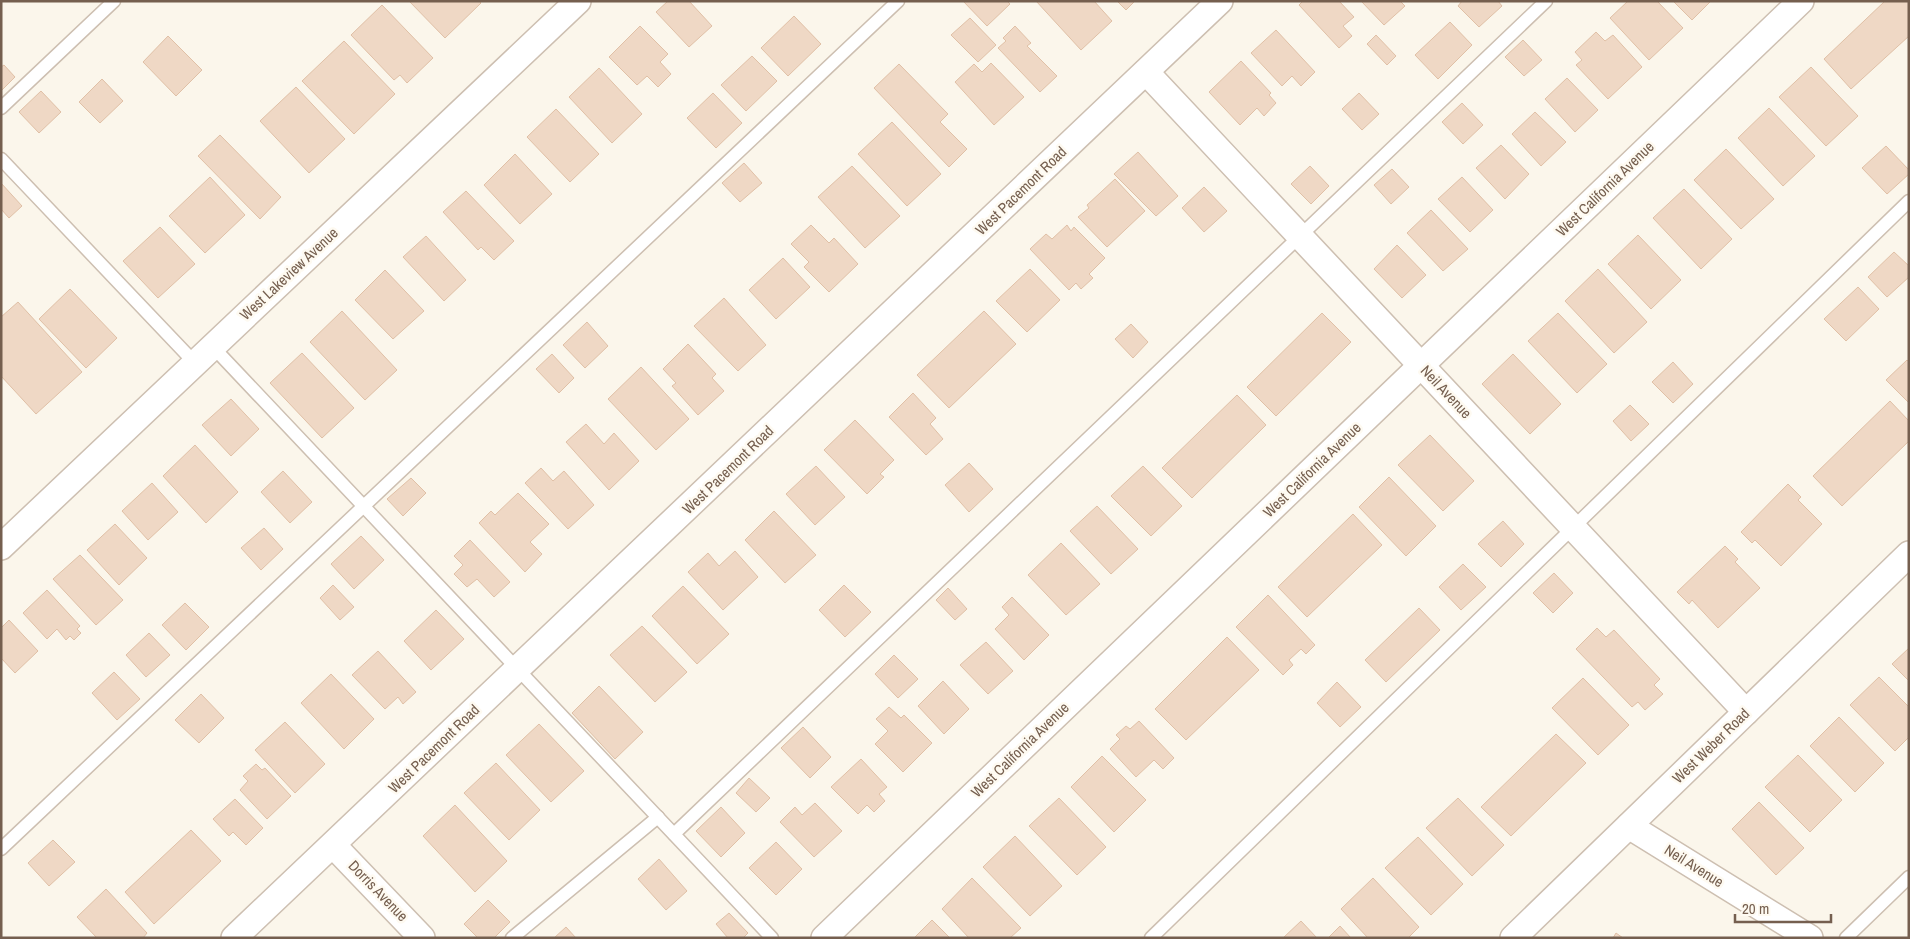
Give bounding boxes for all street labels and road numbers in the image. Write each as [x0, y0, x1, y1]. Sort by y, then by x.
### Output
street label: West California Avenue [1551, 136, 1658, 241]
street label: West Pacemont Road [970, 142, 1071, 240]
street label: West Lakeview Avenue [235, 222, 343, 325]
street label: Neil Avenue [1416, 360, 1477, 423]
street label: West California Avenue [1258, 417, 1365, 522]
street label: West Pacemont Road [677, 421, 778, 519]
street label: West California Avenue [966, 697, 1073, 802]
street label: West Pacemont Road [383, 700, 484, 798]
street label: West Weber Road [1667, 703, 1754, 788]
street label: Neil Avenue [1661, 839, 1728, 892]
street label: Dorris Avenue [344, 855, 413, 926]

